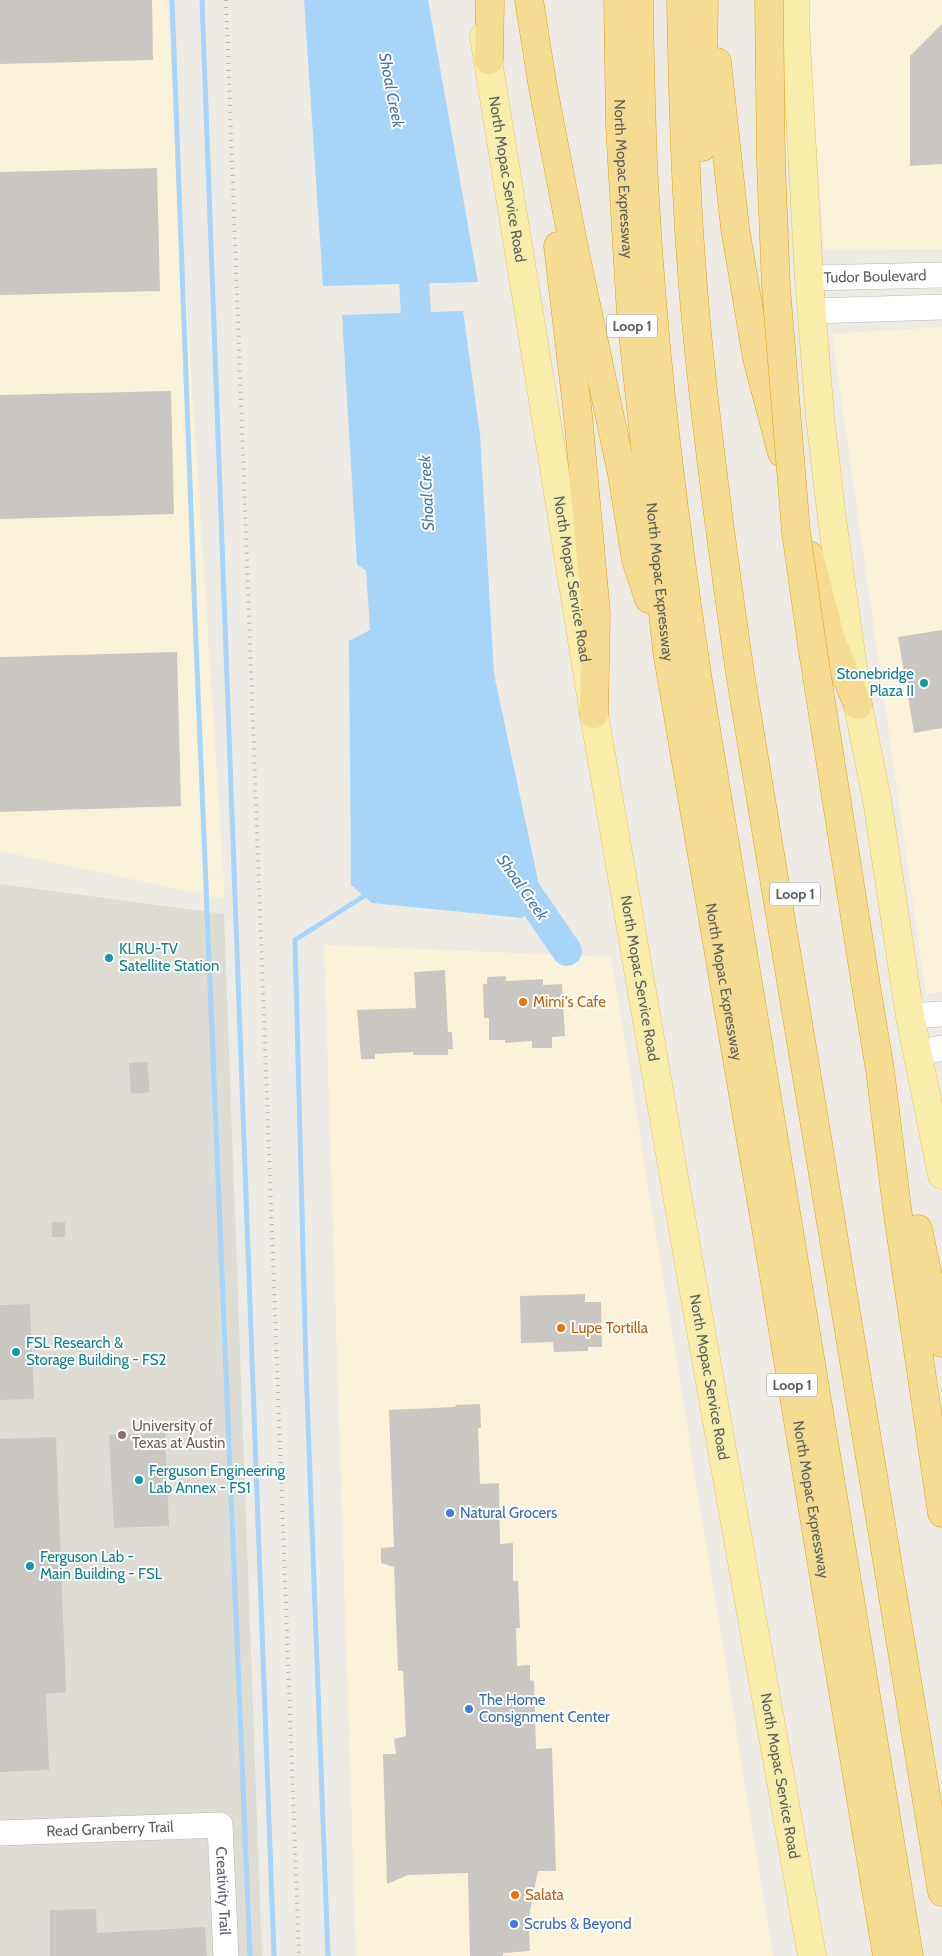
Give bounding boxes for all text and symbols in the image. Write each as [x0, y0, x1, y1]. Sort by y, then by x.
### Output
water label: Shoal Creek [375, 51, 408, 130]
street label: North Mopac Service Road [485, 95, 530, 264]
street label: North Mopac Expressway [611, 99, 637, 260]
street label: Tudor Boulevard [823, 266, 927, 287]
road number: Loop 1 [607, 314, 657, 338]
water label: Shoal Creek [415, 453, 438, 531]
street label: North Mopac Service Road [550, 495, 594, 663]
street label: North Mopac Expressway [642, 502, 678, 663]
place label: Stonebridge Plaza II [836, 665, 914, 700]
marker: Stonebridge Plaza II [918, 677, 930, 689]
water label: Shoal Creek [493, 851, 553, 925]
road number: Loop 1 [770, 882, 820, 906]
street label: North Mopac Service Road [616, 894, 663, 1063]
street label: North Mopac Expressway [701, 902, 746, 1063]
place label: KLRU-TV Satellite Station [119, 940, 219, 975]
marker: KLRU-TV Satellite Station [103, 952, 115, 964]
place label: Mimi's Cafe [533, 993, 606, 1011]
marker: Mimi's Cafe [517, 996, 529, 1008]
street label: North Mopac Service Road [686, 1293, 733, 1462]
place label: Lupe Tortilla [571, 1319, 649, 1337]
marker: Lupe Tortilla [555, 1322, 567, 1334]
place label: FSL Research & Storage Building - FS2 [26, 1334, 167, 1369]
marker: FSL Research & Storage Building - FS2 [10, 1346, 22, 1358]
road number: Loop 1 [767, 1374, 817, 1396]
place label: University of Texas at Austin [132, 1417, 225, 1452]
street label: North Mopac Expressway [789, 1419, 833, 1580]
marker: University of Texas at Austin [116, 1429, 128, 1441]
place label: Ferguson Engineering Lab Annex - FS1 [149, 1462, 286, 1497]
marker: Ferguson Engineering Lab Annex - FS1 [133, 1474, 145, 1486]
place label: Natural Grocers [460, 1504, 557, 1522]
marker: Natural Grocers [444, 1507, 456, 1519]
place label: Ferguson Lab - Main Building - FSL [40, 1548, 163, 1583]
marker: Ferguson Lab - Main Building - FSL [24, 1560, 36, 1572]
place label: The Home Consignment Center [479, 1691, 610, 1726]
street label: North Mopac Service Road [756, 1692, 804, 1860]
marker: The Home Consignment Center [463, 1703, 475, 1715]
street label: Read Granberry Trail [46, 1818, 174, 1840]
street label: Creativity Trail [212, 1846, 234, 1936]
place label: Salata [525, 1886, 565, 1904]
marker: Salata [509, 1889, 521, 1901]
place label: Scrubs & Beyond [524, 1915, 632, 1933]
marker: Scrubs & Beyond [508, 1918, 520, 1930]

